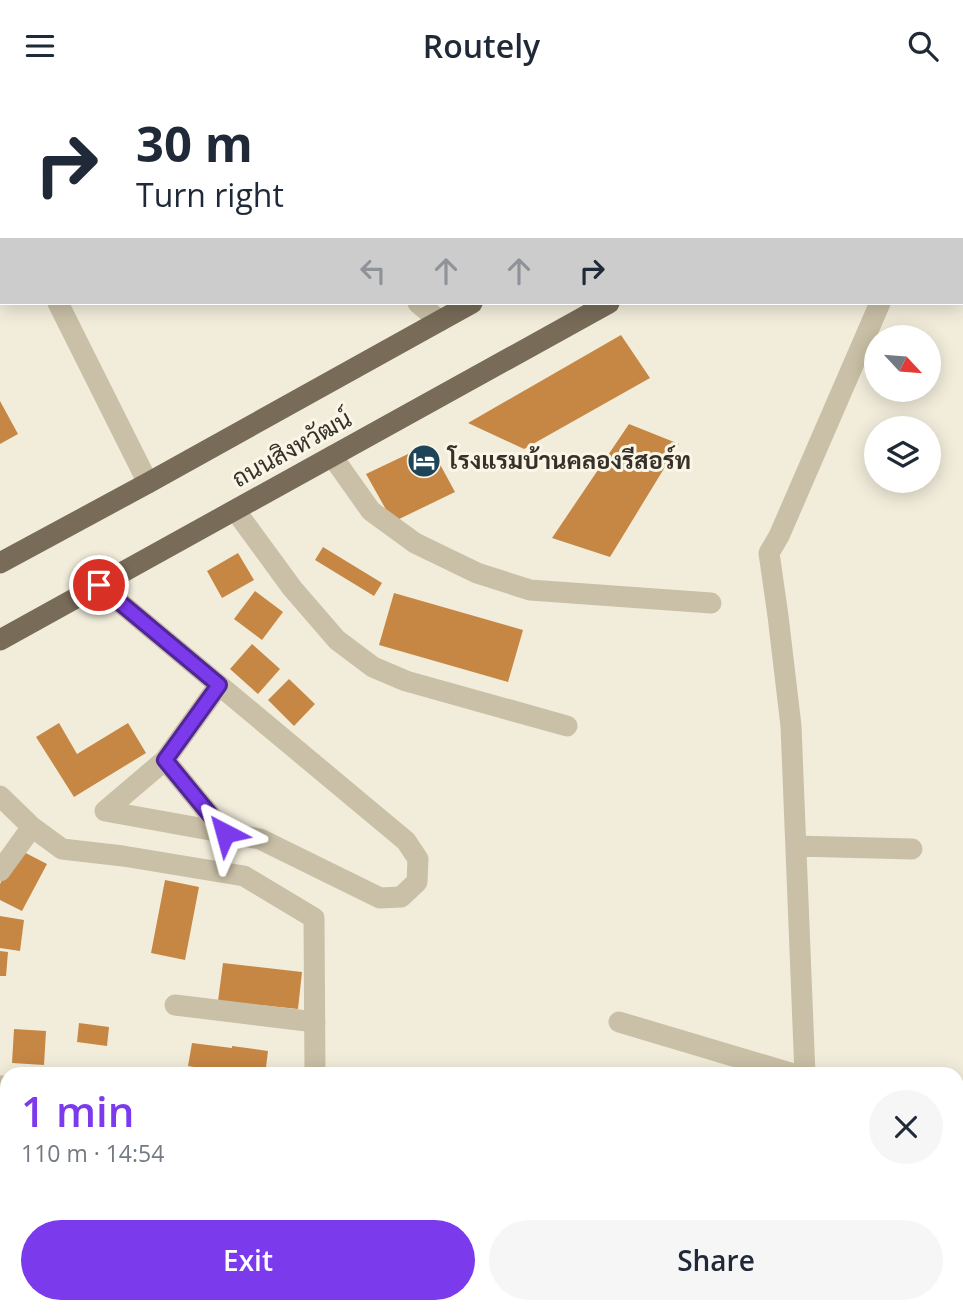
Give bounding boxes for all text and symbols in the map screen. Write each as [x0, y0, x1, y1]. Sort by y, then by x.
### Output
text: Routely [423, 24, 540, 67]
icon: menu [21, 27, 59, 65]
icon: search [904, 27, 942, 65]
text: 30 m [136, 110, 253, 176]
icon: right [21, 119, 112, 210]
text: Turn right [136, 173, 284, 216]
icon: left [354, 252, 392, 290]
icon: ahead [427, 252, 465, 290]
icon: ahead [500, 252, 538, 290]
icon: right [573, 252, 611, 290]
north arrow [864, 325, 942, 403]
map controls [864, 325, 941, 493]
street label: ถนนสิงหวัฒน์ [225, 401, 357, 494]
button: layers [864, 416, 941, 493]
hotel icon: โรงแรมบ้านคลองรีสอร์ท [405, 442, 443, 480]
place label: โรงแรมบ้านคลองรีสอร์ท [446, 443, 691, 476]
pin [69, 555, 129, 615]
icon: arrive [80, 566, 118, 604]
position arrow [188, 796, 262, 870]
text: 1 min [21, 1082, 134, 1139]
button: close [869, 1090, 943, 1164]
text: 110 m · 14:54 [21, 1137, 164, 1169]
button: Exit [21, 1220, 475, 1300]
button: Share [489, 1220, 943, 1300]

